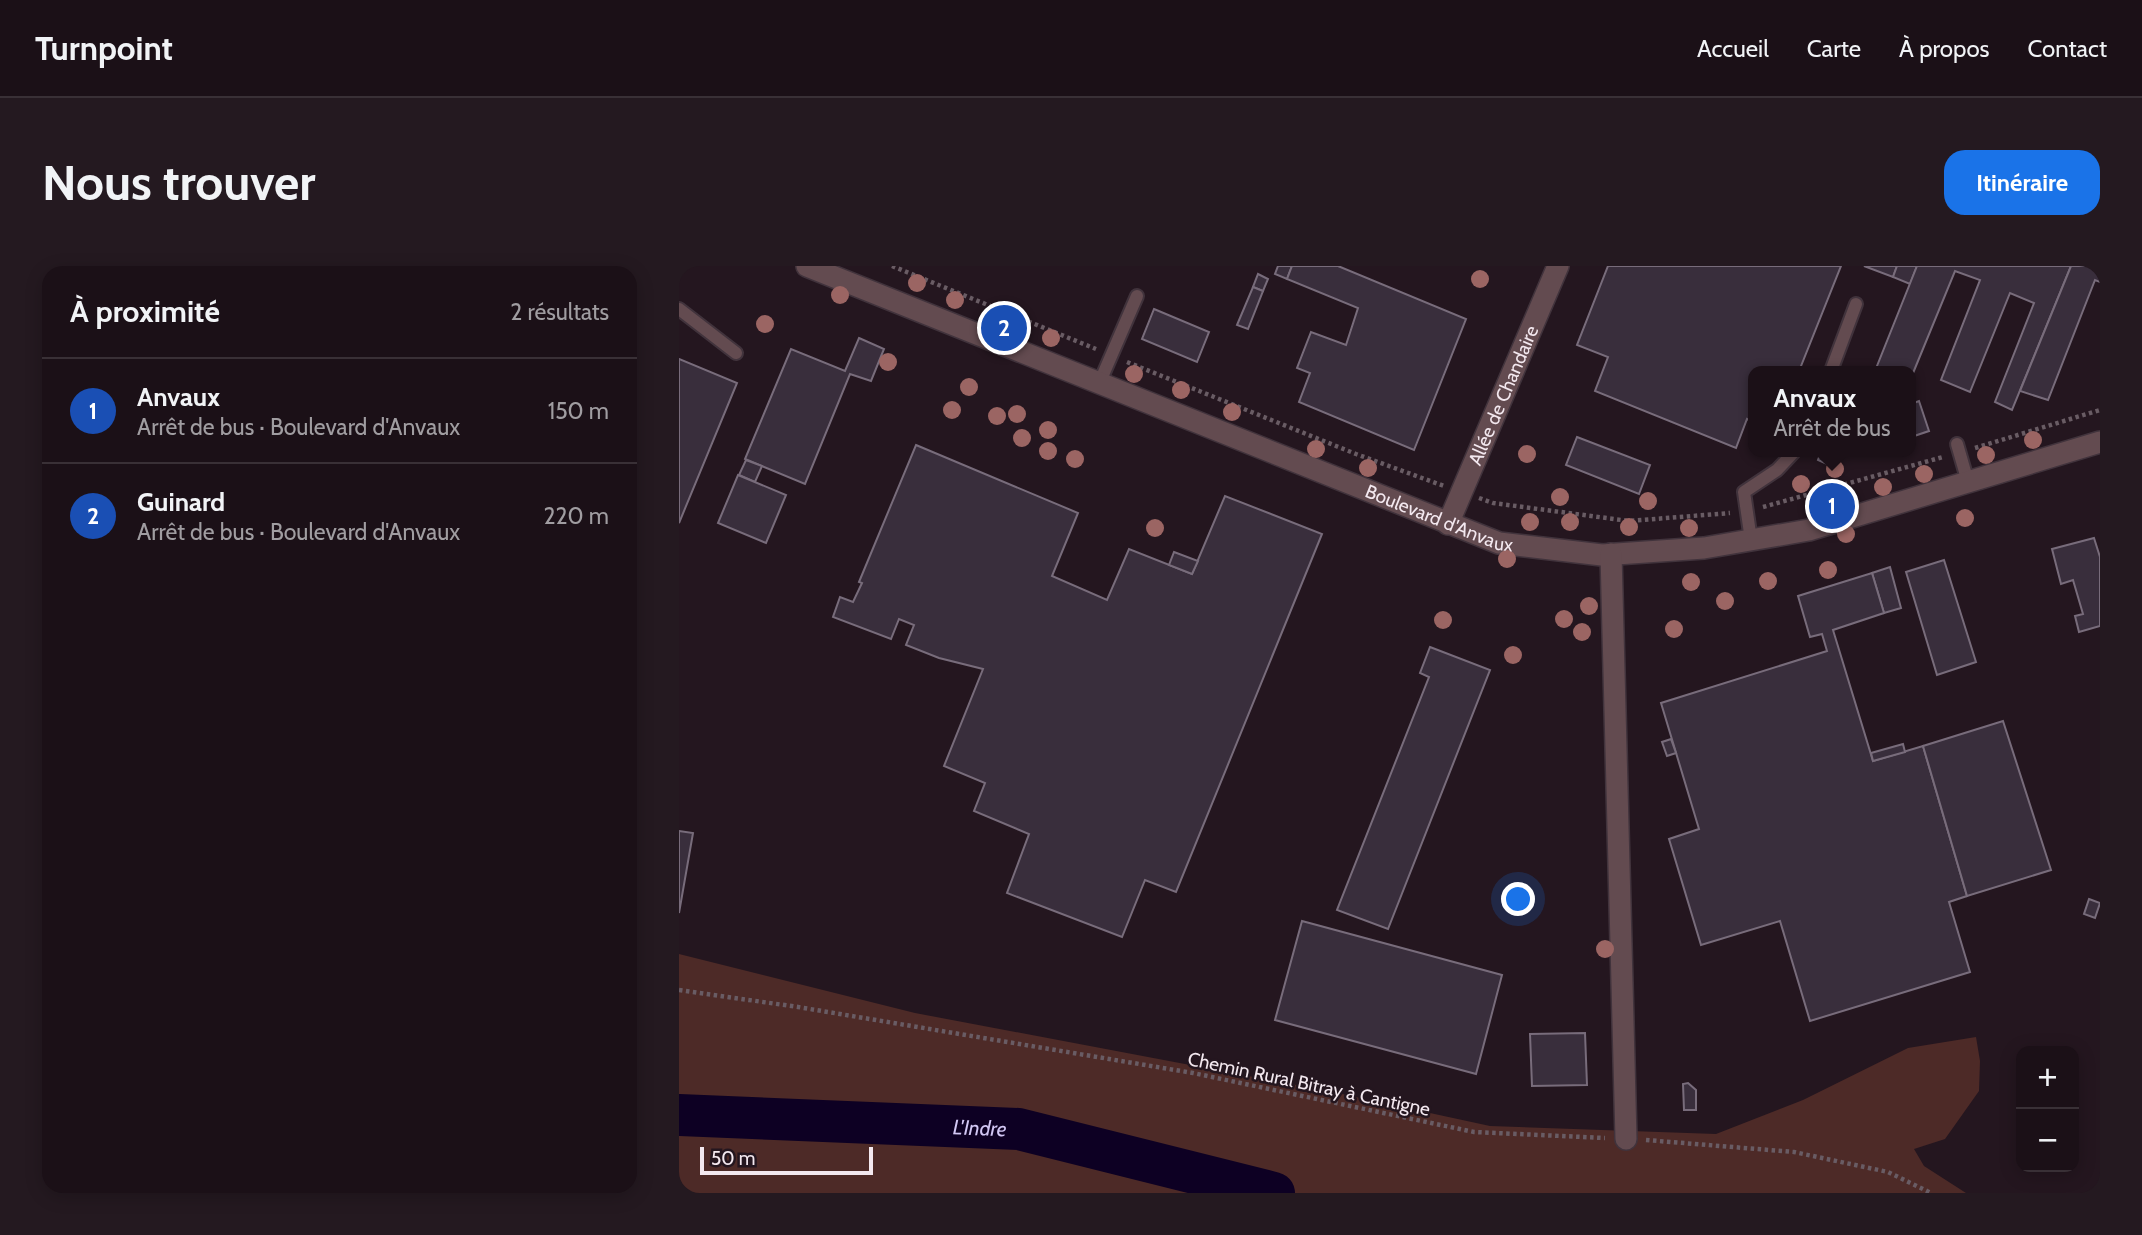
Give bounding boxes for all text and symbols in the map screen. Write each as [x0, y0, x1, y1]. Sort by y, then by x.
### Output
text: Turnpoint [35, 28, 173, 68]
text: Accueil [1697, 34, 1769, 63]
text: Carte [1807, 34, 1861, 63]
text: À propos [1899, 34, 1990, 63]
text: Contact [2028, 34, 2107, 63]
button: Itinéraire [1944, 150, 2100, 215]
text: Nous trouver [42, 153, 316, 212]
text: À proximité [70, 293, 220, 330]
text: 2 résultats [510, 298, 609, 326]
pin: 2 [981, 302, 1027, 354]
street label: Allée de Chandaire [1463, 322, 1543, 469]
popup [1748, 366, 1916, 457]
text: Anvaux [137, 381, 220, 413]
text: Anvaux [1773, 382, 1856, 414]
text: 1 [89, 397, 97, 425]
text: 150 m [548, 397, 609, 425]
text: Arrêt de bus · Boulevard d'Anvaux [137, 413, 460, 441]
text: Arrêt de bus [1773, 414, 1891, 442]
street label: Boulevard d'Anvaux [1362, 479, 1514, 556]
pin: 1 [1809, 480, 1855, 532]
text: Guinard [137, 486, 225, 518]
text: 2 [87, 502, 99, 530]
text: 220 m [543, 502, 609, 530]
text: Arrêt de bus · Boulevard d'Anvaux [137, 518, 460, 546]
your location [1501, 882, 1535, 916]
map controls [2016, 1046, 2079, 1172]
button: + [2016, 1046, 2079, 1109]
street label: Chemin Rural Bitray à Cantigne [1186, 1047, 1433, 1121]
button: − [2016, 1109, 2079, 1172]
water label: L'Indre [952, 1114, 1007, 1141]
scale bar [700, 1144, 873, 1176]
text: 50 m [711, 1147, 755, 1170]

